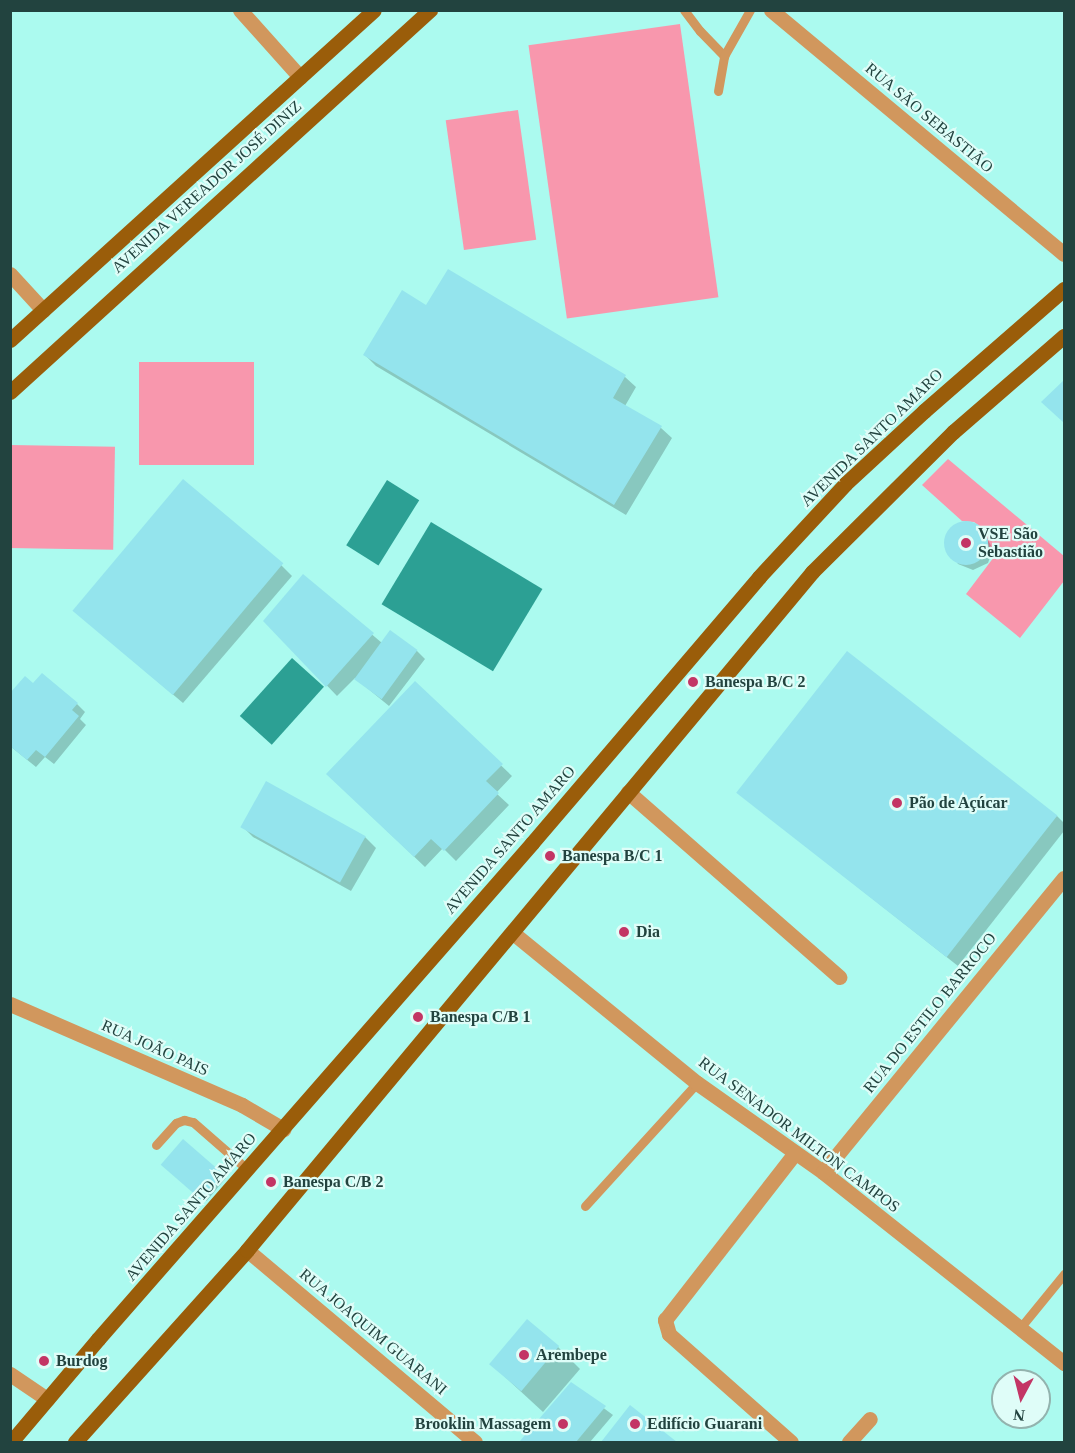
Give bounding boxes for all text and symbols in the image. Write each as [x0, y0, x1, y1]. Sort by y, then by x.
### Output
street label: RUA SÃO SEBASTIÃO [861, 59, 997, 177]
street label: AVENIDA VEREADOR JOSÉ DINIZ [108, 96, 306, 278]
street label: AVENIDA SANTO AMARO [796, 365, 948, 511]
place label: VSE São Sebastião [978, 524, 1043, 562]
marker: VSE São Sebastião [959, 536, 973, 550]
place label: Banespa B/C 2 [705, 672, 805, 692]
marker: Banespa B/C 2 [686, 675, 700, 689]
street label: AVENIDA SANTO AMARO [440, 761, 580, 919]
place label: Pão de Açúcar [909, 793, 1009, 813]
marker: Pão de Açúcar [890, 796, 904, 810]
place label: Banespa B/C 1 [562, 846, 662, 866]
marker: Banespa B/C 1 [543, 849, 557, 863]
place label: Dia [636, 922, 660, 942]
marker: Dia [617, 925, 631, 939]
street label: RUA DO ESTILO BARROCO [859, 929, 1001, 1097]
place label: Banespa C/B 1 [430, 1007, 530, 1027]
marker: Banespa C/B 1 [411, 1010, 425, 1024]
street label: RUA JOÃO PAIS [98, 1016, 212, 1080]
street label: RUA SENADOR MILTON CAMPOS [694, 1053, 904, 1217]
street label: AVENIDA SANTO AMARO [121, 1128, 261, 1286]
place label: Banespa C/B 2 [283, 1172, 383, 1192]
marker: Banespa C/B 2 [264, 1175, 278, 1189]
street label: RUA JOAQUIM GUARANI [295, 1264, 451, 1400]
place label: Arembepe [536, 1345, 607, 1365]
marker: Arembepe [517, 1348, 531, 1362]
place label: Burdog [56, 1351, 108, 1371]
marker: Burdog [37, 1354, 51, 1368]
north arrow [991, 1369, 1051, 1429]
text: N [1012, 1406, 1026, 1425]
place label: Brooklin Massagem [415, 1414, 551, 1434]
place label: Edifício Guarani [647, 1414, 762, 1434]
marker: Brooklin Massagem [556, 1417, 570, 1431]
marker: Edifício Guarani [628, 1417, 642, 1431]

